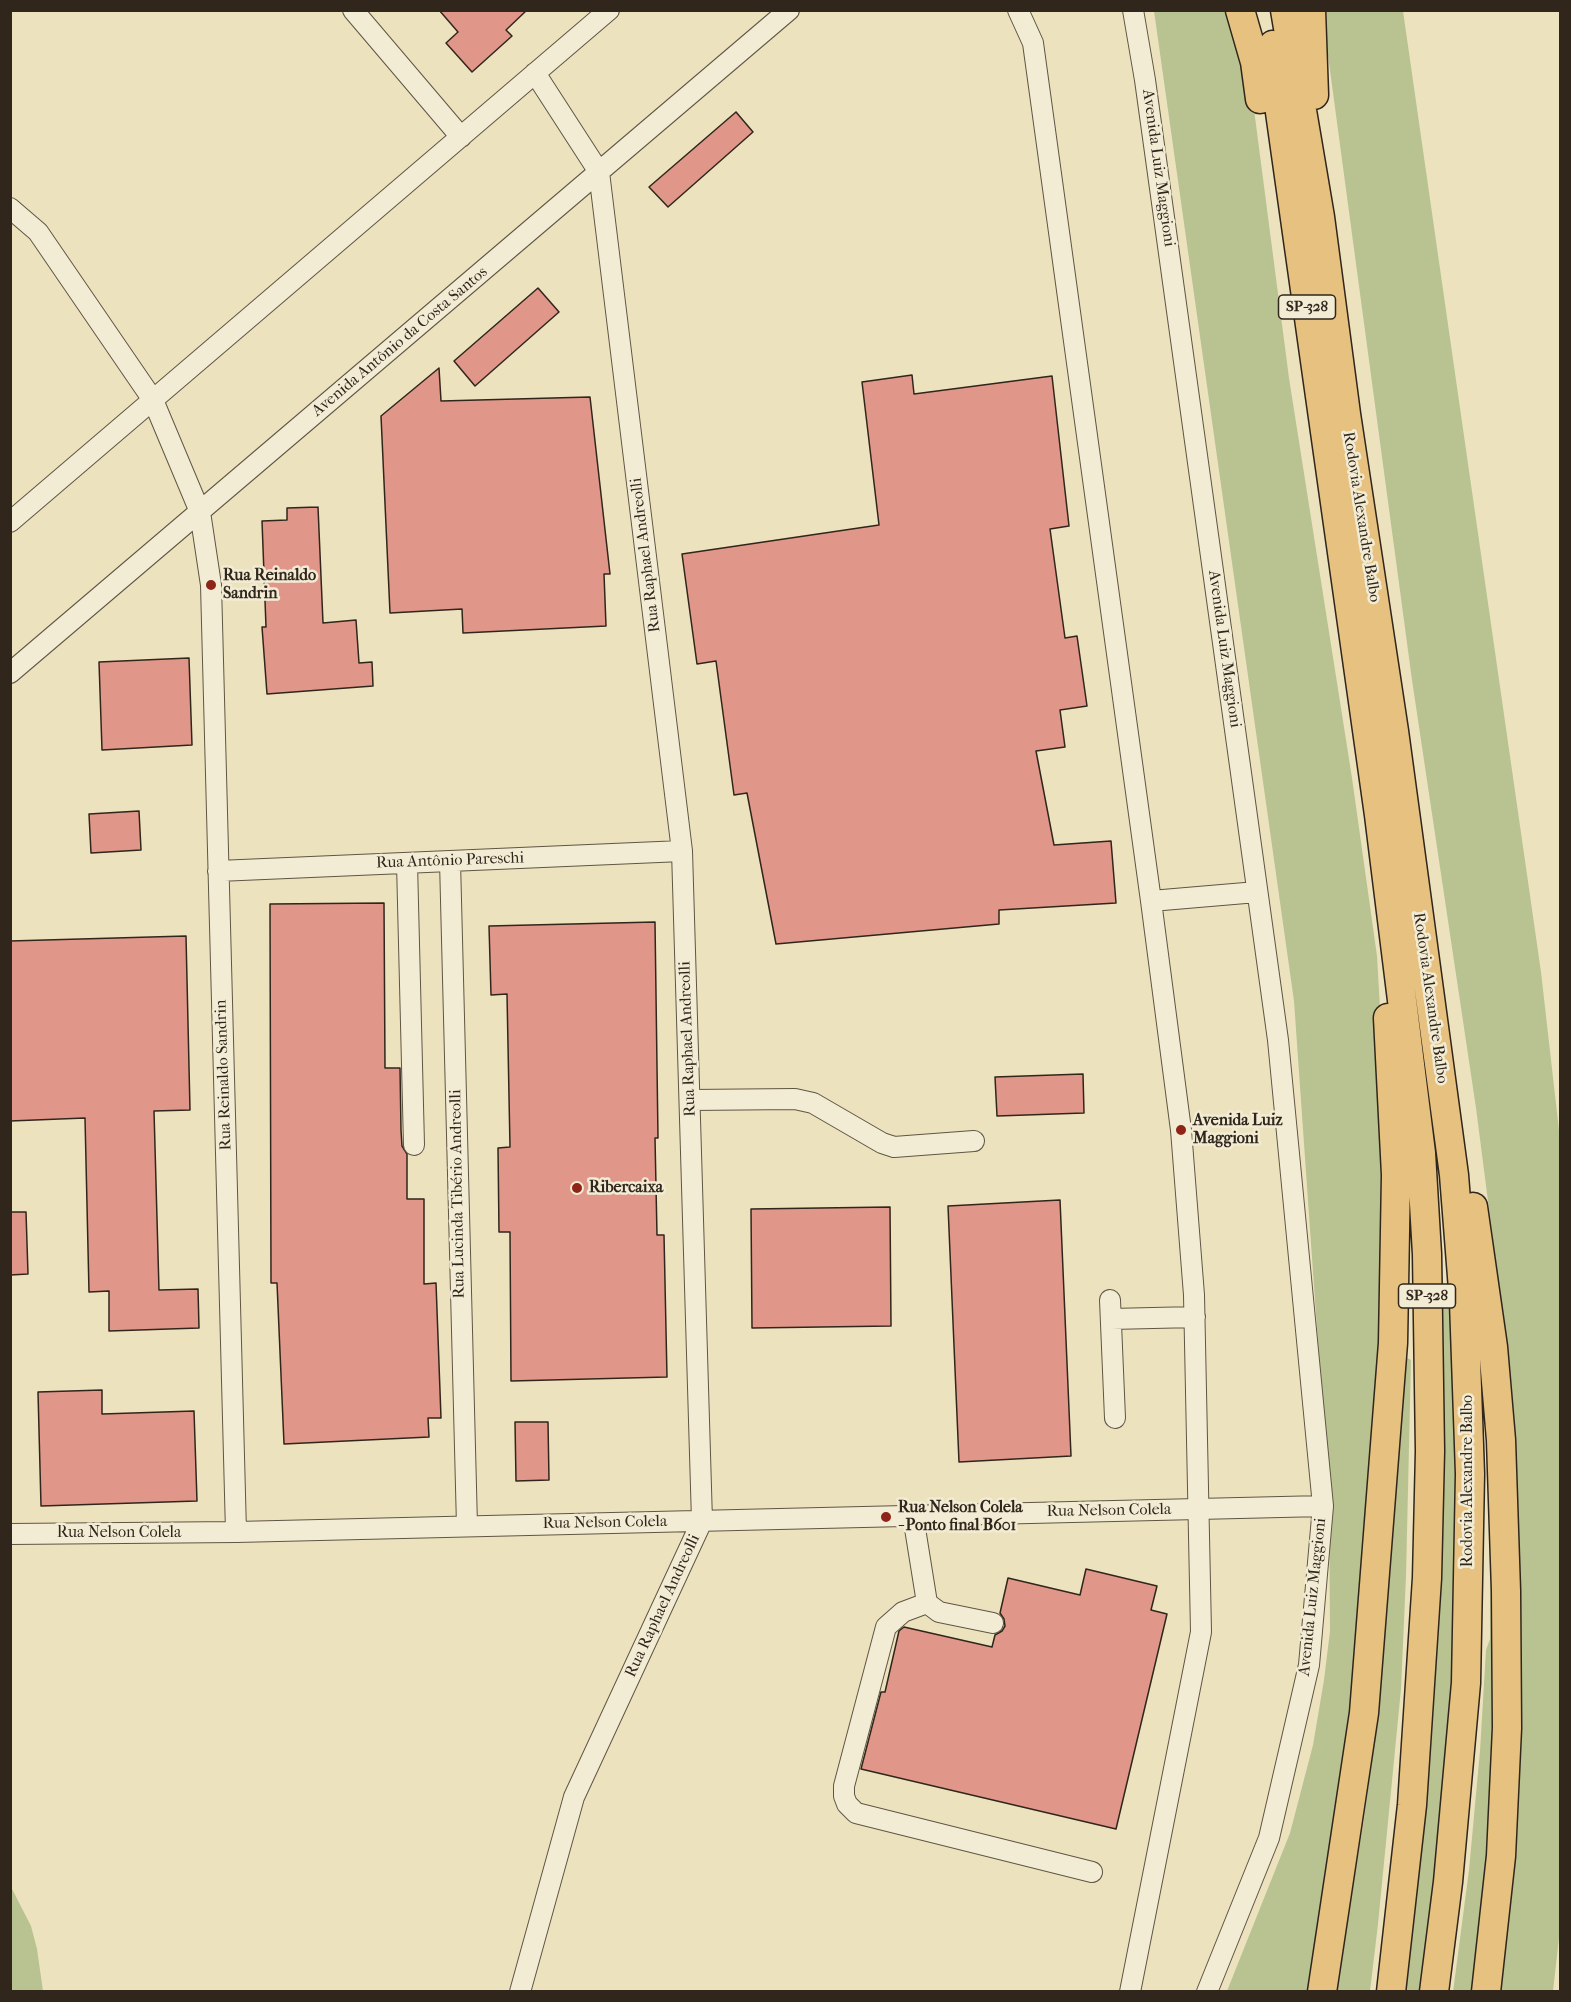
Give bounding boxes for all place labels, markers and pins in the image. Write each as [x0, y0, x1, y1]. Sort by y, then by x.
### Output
place label: Rua Reinaldo Sandrin [223, 566, 316, 604]
marker: Rua Reinaldo Sandrin [204, 578, 218, 592]
place label: Avenida Luiz Maggioni [1193, 1111, 1283, 1149]
marker: Avenida Luiz Maggioni [1174, 1123, 1188, 1137]
place label: Ribercaixa [589, 1178, 663, 1198]
marker: Ribercaixa [570, 1181, 584, 1195]
place label: Rua Nelson Colela - Ponto final B601 [898, 1498, 1023, 1536]
marker: Rua Nelson Colela - Ponto final B601 [879, 1510, 893, 1524]

